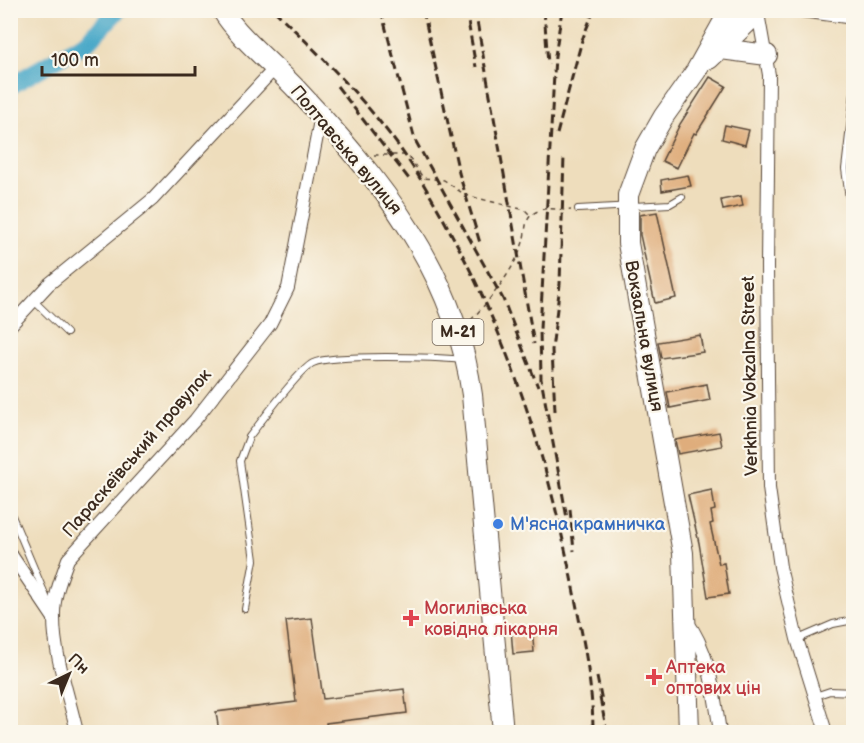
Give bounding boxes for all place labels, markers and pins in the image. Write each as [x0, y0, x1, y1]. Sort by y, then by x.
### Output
place label: М'ясна крамничка [510, 514, 666, 535]
marker: М'ясна крамничка [491, 517, 505, 531]
place label: Могилівська ковідна лікарня [424, 598, 558, 640]
marker: Могилівська ковідна лікарня [402, 609, 420, 627]
place label: Аптека оптових цін [665, 657, 761, 699]
marker: Аптека оптових цін [647, 670, 661, 684]

